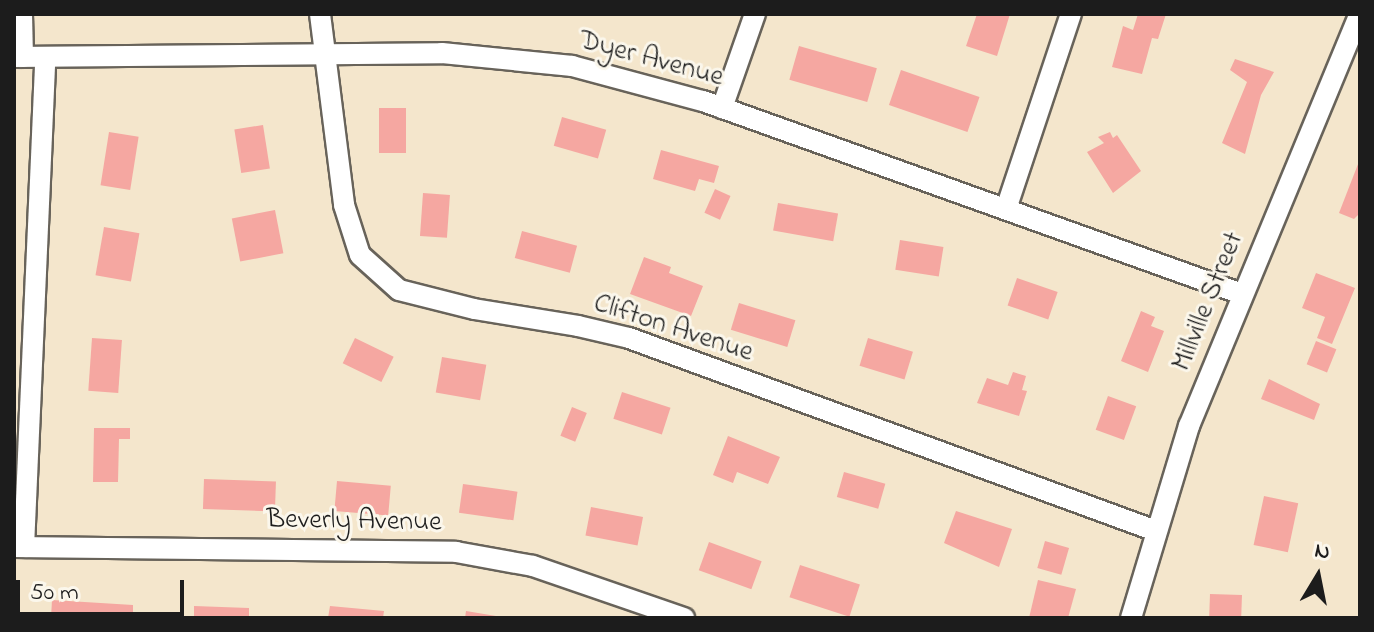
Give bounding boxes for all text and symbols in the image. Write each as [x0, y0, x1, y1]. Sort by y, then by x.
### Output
street label: Dyer Avenue [575, 25, 727, 95]
street label: Millville Street [1166, 228, 1252, 376]
street label: Clifton Avenue [589, 287, 757, 371]
street label: Beverly Avenue [266, 504, 442, 540]
text: N [1312, 535, 1332, 569]
north arrow [1278, 536, 1358, 616]
scale bar [20, 564, 188, 614]
text: 50 m [30, 576, 79, 611]

